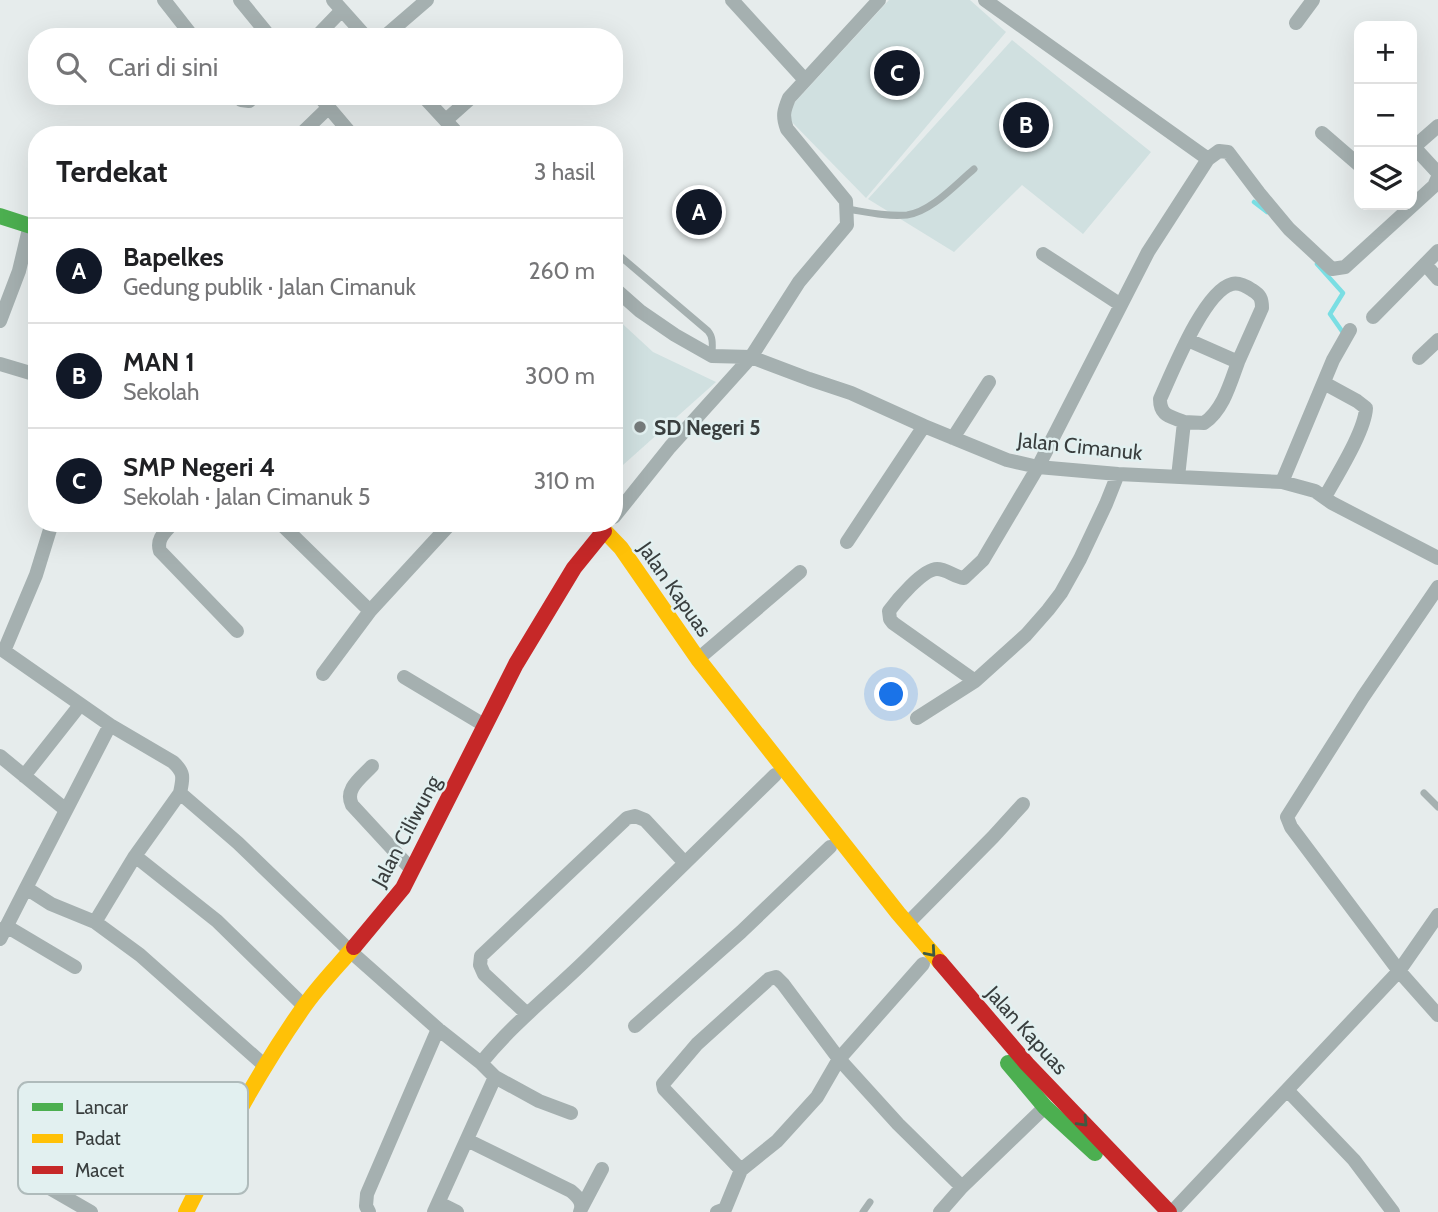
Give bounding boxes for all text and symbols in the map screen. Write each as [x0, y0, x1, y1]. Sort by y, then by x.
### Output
map controls [1354, 21, 1417, 210]
button: + [1354, 21, 1417, 84]
search box [28, 28, 623, 105]
pin: C [874, 47, 920, 99]
icon: search [52, 48, 90, 86]
text: Cari di sini [108, 51, 218, 83]
button: − [1354, 84, 1417, 147]
pin: B [1003, 99, 1049, 151]
button: layers [1354, 147, 1417, 210]
text: Terdekat [56, 153, 168, 190]
text: 3 hasil [534, 158, 595, 186]
pin: A [676, 186, 722, 238]
text: Bapelkes [123, 241, 224, 273]
text: A [72, 257, 86, 285]
text: 260 m [528, 257, 595, 285]
text: Gedung publik · Jalan Cimanuk [123, 273, 416, 301]
text: MAN 1 [123, 346, 195, 378]
text: B [72, 362, 86, 390]
text: 300 m [525, 362, 595, 390]
text: Sekolah [123, 378, 200, 406]
place label: SD Negeri 5 [654, 415, 761, 440]
marker: SD Negeri 5 [632, 419, 648, 435]
street label: Jalan Cimanuk [1015, 427, 1144, 465]
text: SMP Negeri 4 [123, 451, 276, 483]
text: C [72, 467, 86, 495]
text: 310 m [534, 467, 595, 495]
text: Sekolah · Jalan Cimanuk 5 [123, 483, 370, 511]
street label: Jalan Kapuas [633, 536, 717, 642]
your location [874, 677, 908, 711]
street label: Jalan Ciliwung [366, 771, 446, 892]
one-way arrow [923, 944, 935, 957]
street label: Jalan Kapuas [980, 980, 1073, 1080]
legend [18, 1082, 248, 1194]
text: Lancar [75, 1096, 128, 1119]
one-way arrow [1074, 1114, 1087, 1127]
text: Padat [75, 1127, 121, 1150]
text: Macet [75, 1159, 125, 1182]

